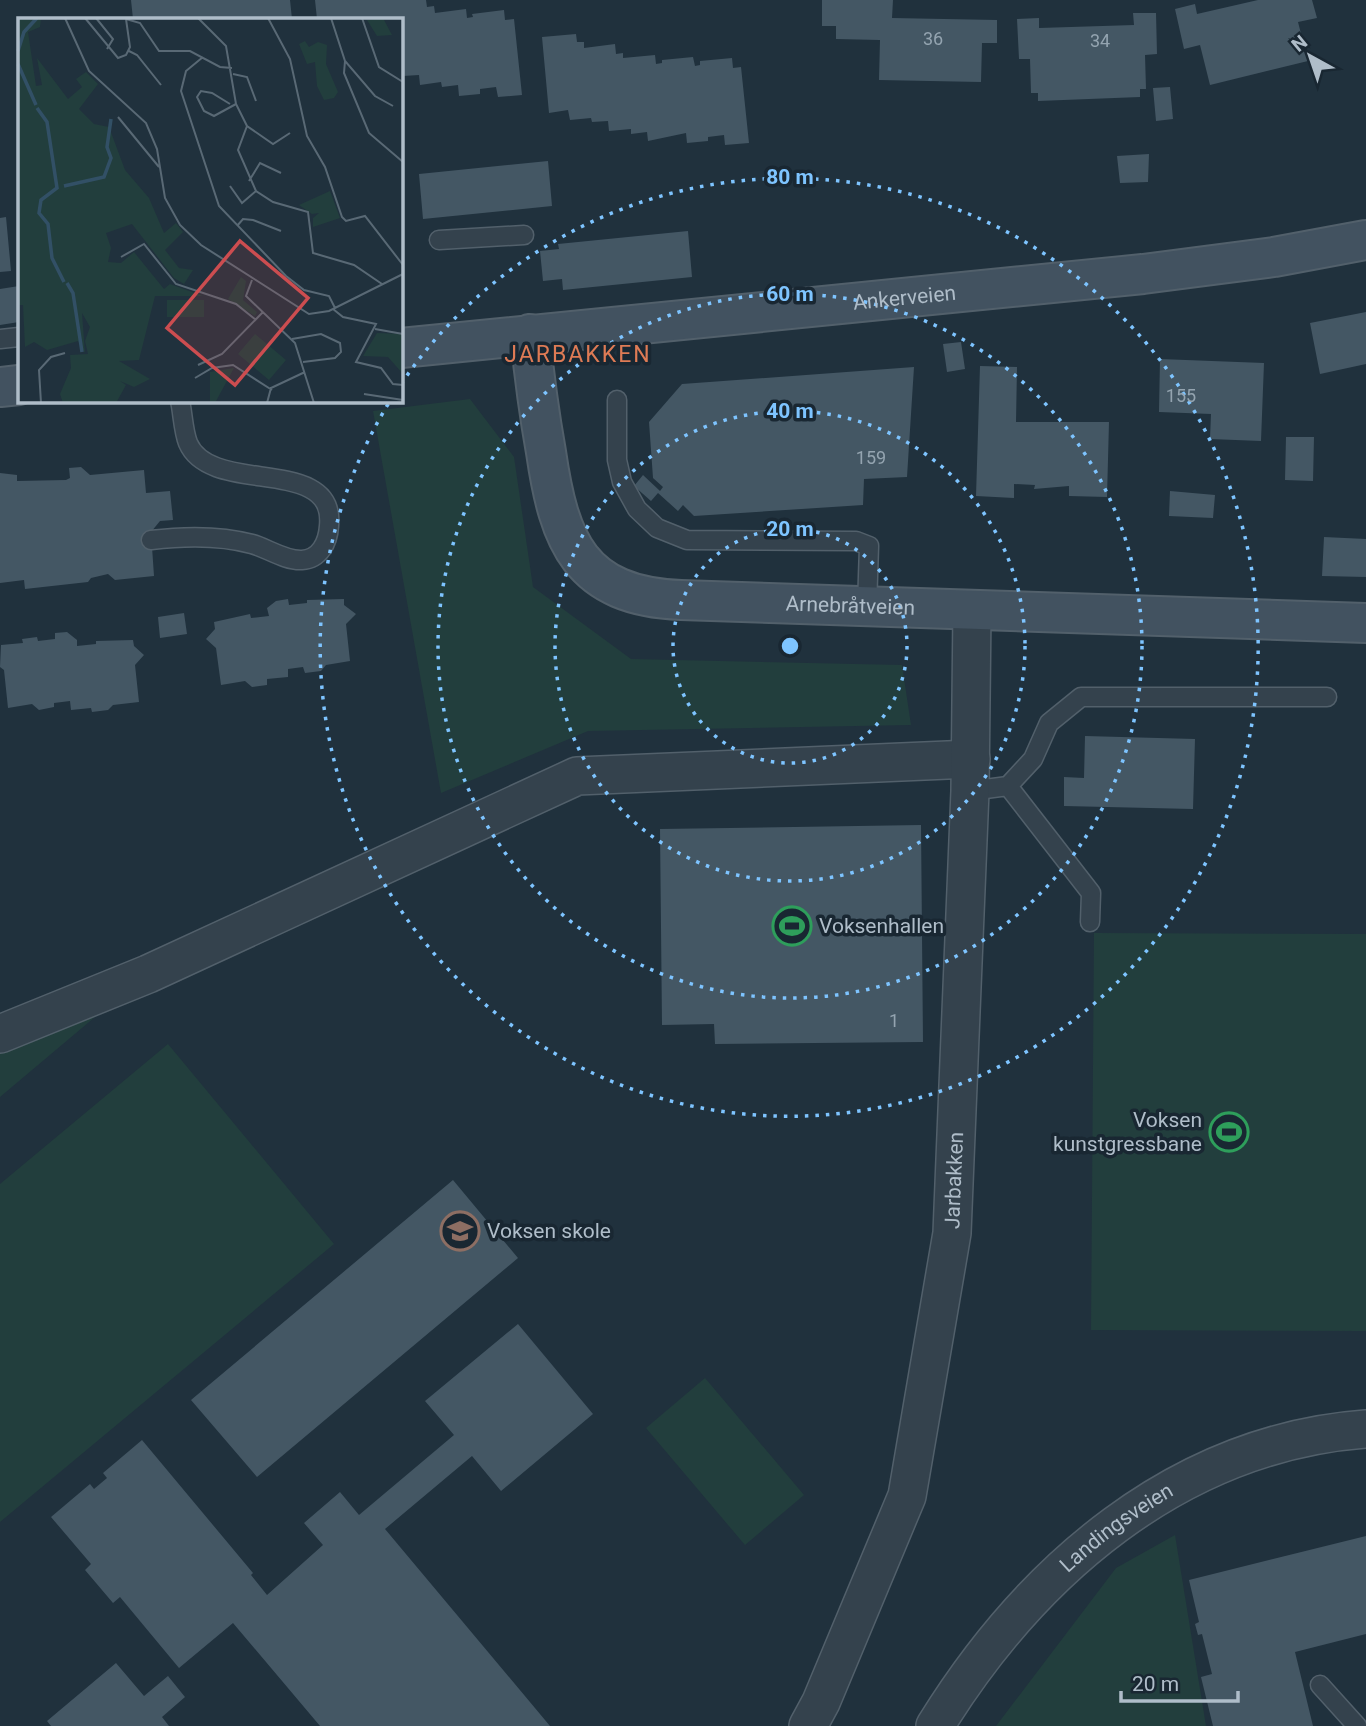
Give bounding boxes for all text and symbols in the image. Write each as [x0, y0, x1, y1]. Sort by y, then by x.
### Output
inset map [18, 18, 402, 402]
north arrow [1275, 21, 1345, 91]
house number: 36 [923, 28, 943, 49]
house number: 34 [1090, 30, 1110, 51]
text: N [1287, 30, 1312, 56]
text: 80 m [766, 165, 814, 189]
street label: Ankerveien [852, 281, 957, 315]
text: 60 m [766, 282, 814, 306]
district label: JARBAKKEN [504, 341, 652, 368]
house number: 155 [1166, 385, 1196, 406]
text: 40 m [766, 399, 814, 423]
house number: 159 [856, 447, 886, 468]
text: 20 m [766, 517, 814, 541]
street label: Arnebråtveien [785, 592, 915, 620]
centre of rings [778, 634, 802, 658]
sports icon: Voksenhallen [771, 905, 813, 947]
place label: Voksenhallen [819, 914, 944, 938]
house number: 1 [889, 1010, 899, 1031]
place label: Voksen kunstgressbane [1053, 1108, 1202, 1156]
sports icon: Voksen kunstgressbane [1208, 1111, 1250, 1153]
street label: Jarbakken [940, 1131, 968, 1229]
school or university icon: Voksen skole [439, 1210, 481, 1252]
place label: Voksen skole [487, 1219, 611, 1243]
street label: Landingsveien [1055, 1478, 1177, 1577]
scale bar [1121, 1660, 1238, 1704]
text: 20 m [1132, 1672, 1179, 1696]

